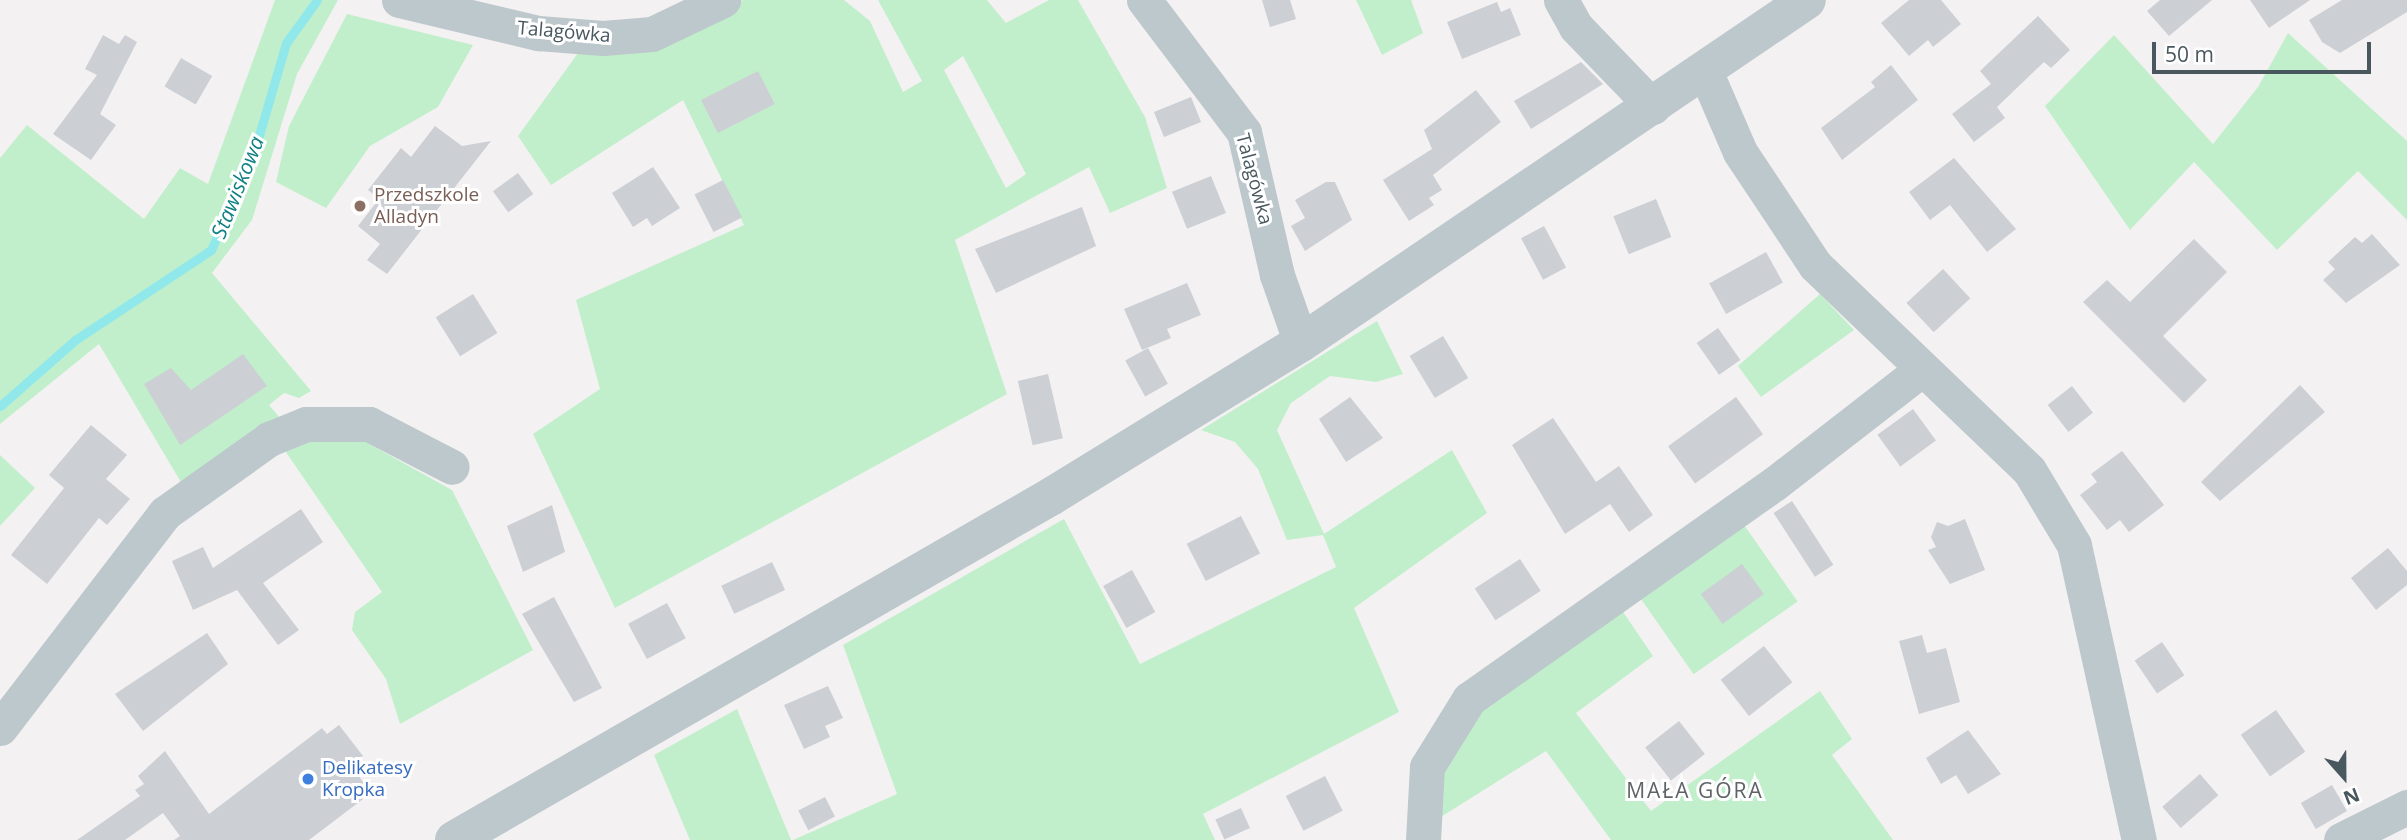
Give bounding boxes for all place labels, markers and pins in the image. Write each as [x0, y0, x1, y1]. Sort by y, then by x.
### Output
place label: Przedszkole Alladyn [374, 184, 479, 228]
marker: Przedszkole Alladyn [352, 198, 368, 214]
place label: Delikatesy Kropka [322, 757, 413, 801]
marker: Delikatesy Kropka [300, 771, 316, 787]

